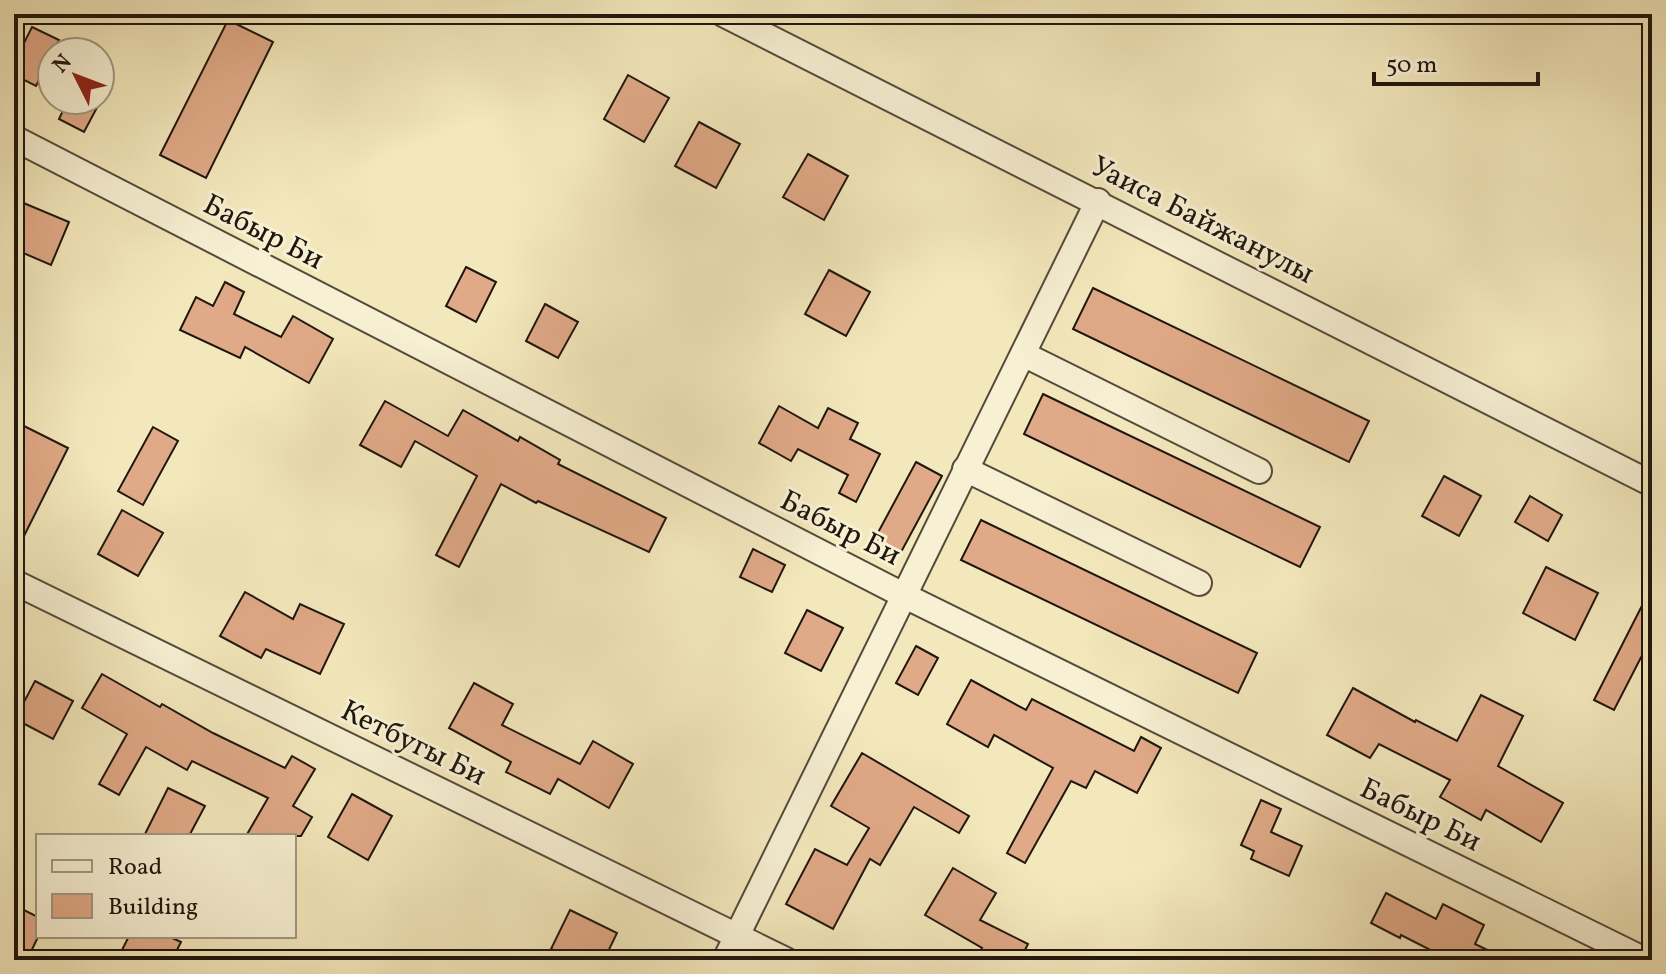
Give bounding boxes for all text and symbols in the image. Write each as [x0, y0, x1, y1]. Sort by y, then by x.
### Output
north arrow [36, 36, 116, 116]
scale bar [1374, 36, 1538, 86]
text: N [46, 48, 80, 81]
text: 50 m [1386, 49, 1438, 83]
street label: Уаиса Байжанулы [1083, 146, 1321, 295]
street label: Бабыр Би [195, 184, 331, 281]
street label: Бабыр Би [772, 480, 908, 577]
street label: Кетбугы Би [333, 690, 493, 797]
street label: Бабыр Би [1352, 768, 1488, 863]
legend [36, 834, 296, 938]
text: Road [108, 851, 162, 885]
text: Building [108, 891, 198, 925]

